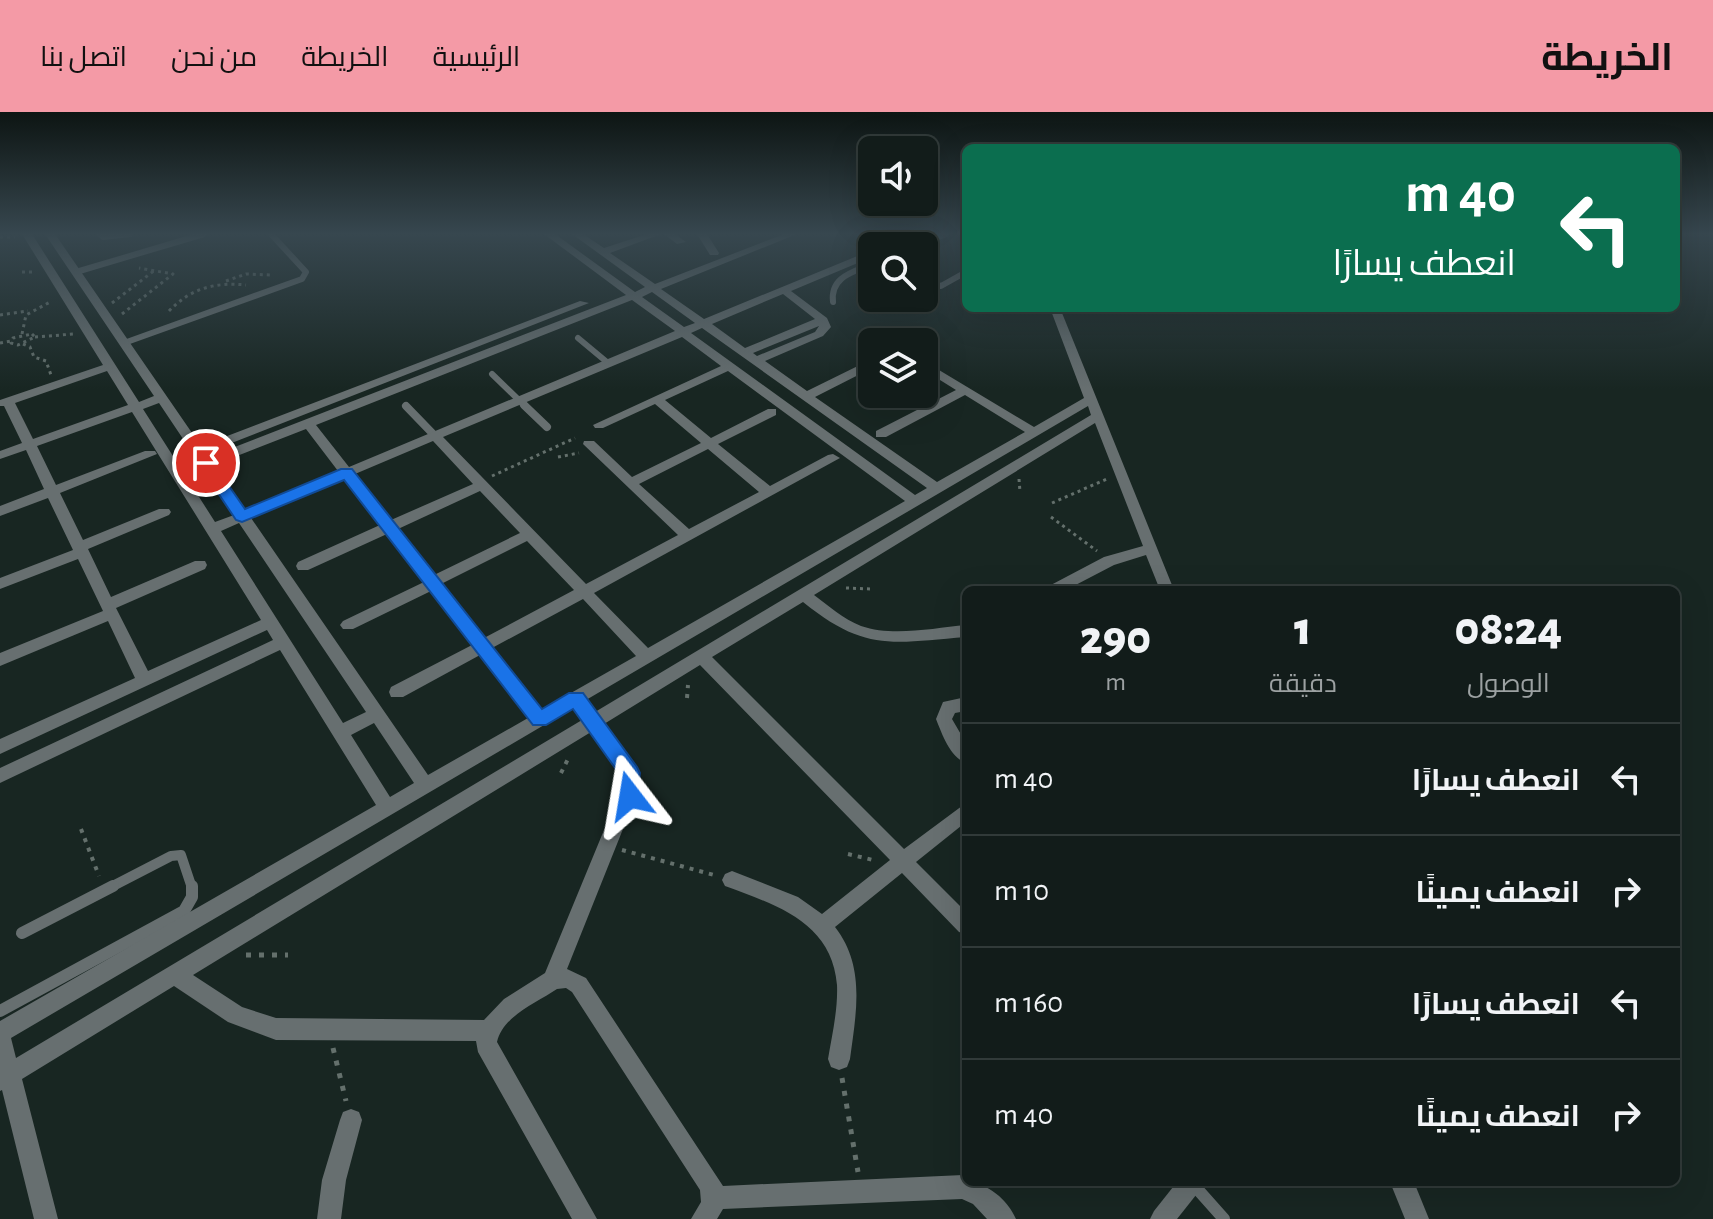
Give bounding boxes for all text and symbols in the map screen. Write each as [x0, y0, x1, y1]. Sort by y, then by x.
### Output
text: الخريطة [1541, 40, 1673, 78]
text: اتصل بنا [40, 44, 127, 72]
text: من نحن [171, 44, 257, 72]
text: الخريطة [301, 44, 389, 72]
text: الرئيسية [433, 44, 520, 72]
map controls [858, 136, 938, 408]
button: sound [858, 136, 938, 216]
text: 40 m [1405, 166, 1516, 222]
icon: left [1544, 176, 1648, 280]
button: search [858, 232, 938, 312]
text: انعطف يسارًا [1333, 246, 1516, 282]
button: layers [858, 328, 938, 408]
pin [172, 429, 240, 497]
icon: arrive [184, 441, 228, 485]
text: 1 [1294, 606, 1312, 654]
text: 08:24 [1455, 606, 1562, 654]
text: 290 [1080, 615, 1151, 663]
text: m [1105, 669, 1126, 695]
text: دقيقة [1269, 671, 1337, 697]
text: الوصول [1467, 671, 1550, 697]
position arrow [588, 754, 672, 838]
icon: left [1604, 757, 1648, 801]
text: 40 m [994, 764, 1053, 794]
text: انعطف يسارًا [1412, 766, 1580, 796]
icon: right [1604, 869, 1648, 913]
text: 10 m [994, 876, 1049, 906]
text: انعطف يمينًا [1416, 878, 1580, 908]
icon: left [1604, 981, 1648, 1025]
text: 160 m [994, 988, 1063, 1018]
text: انعطف يسارًا [1412, 990, 1580, 1020]
icon: right [1604, 1093, 1648, 1137]
text: 40 m [994, 1100, 1053, 1130]
text: انعطف يمينًا [1416, 1102, 1580, 1132]

